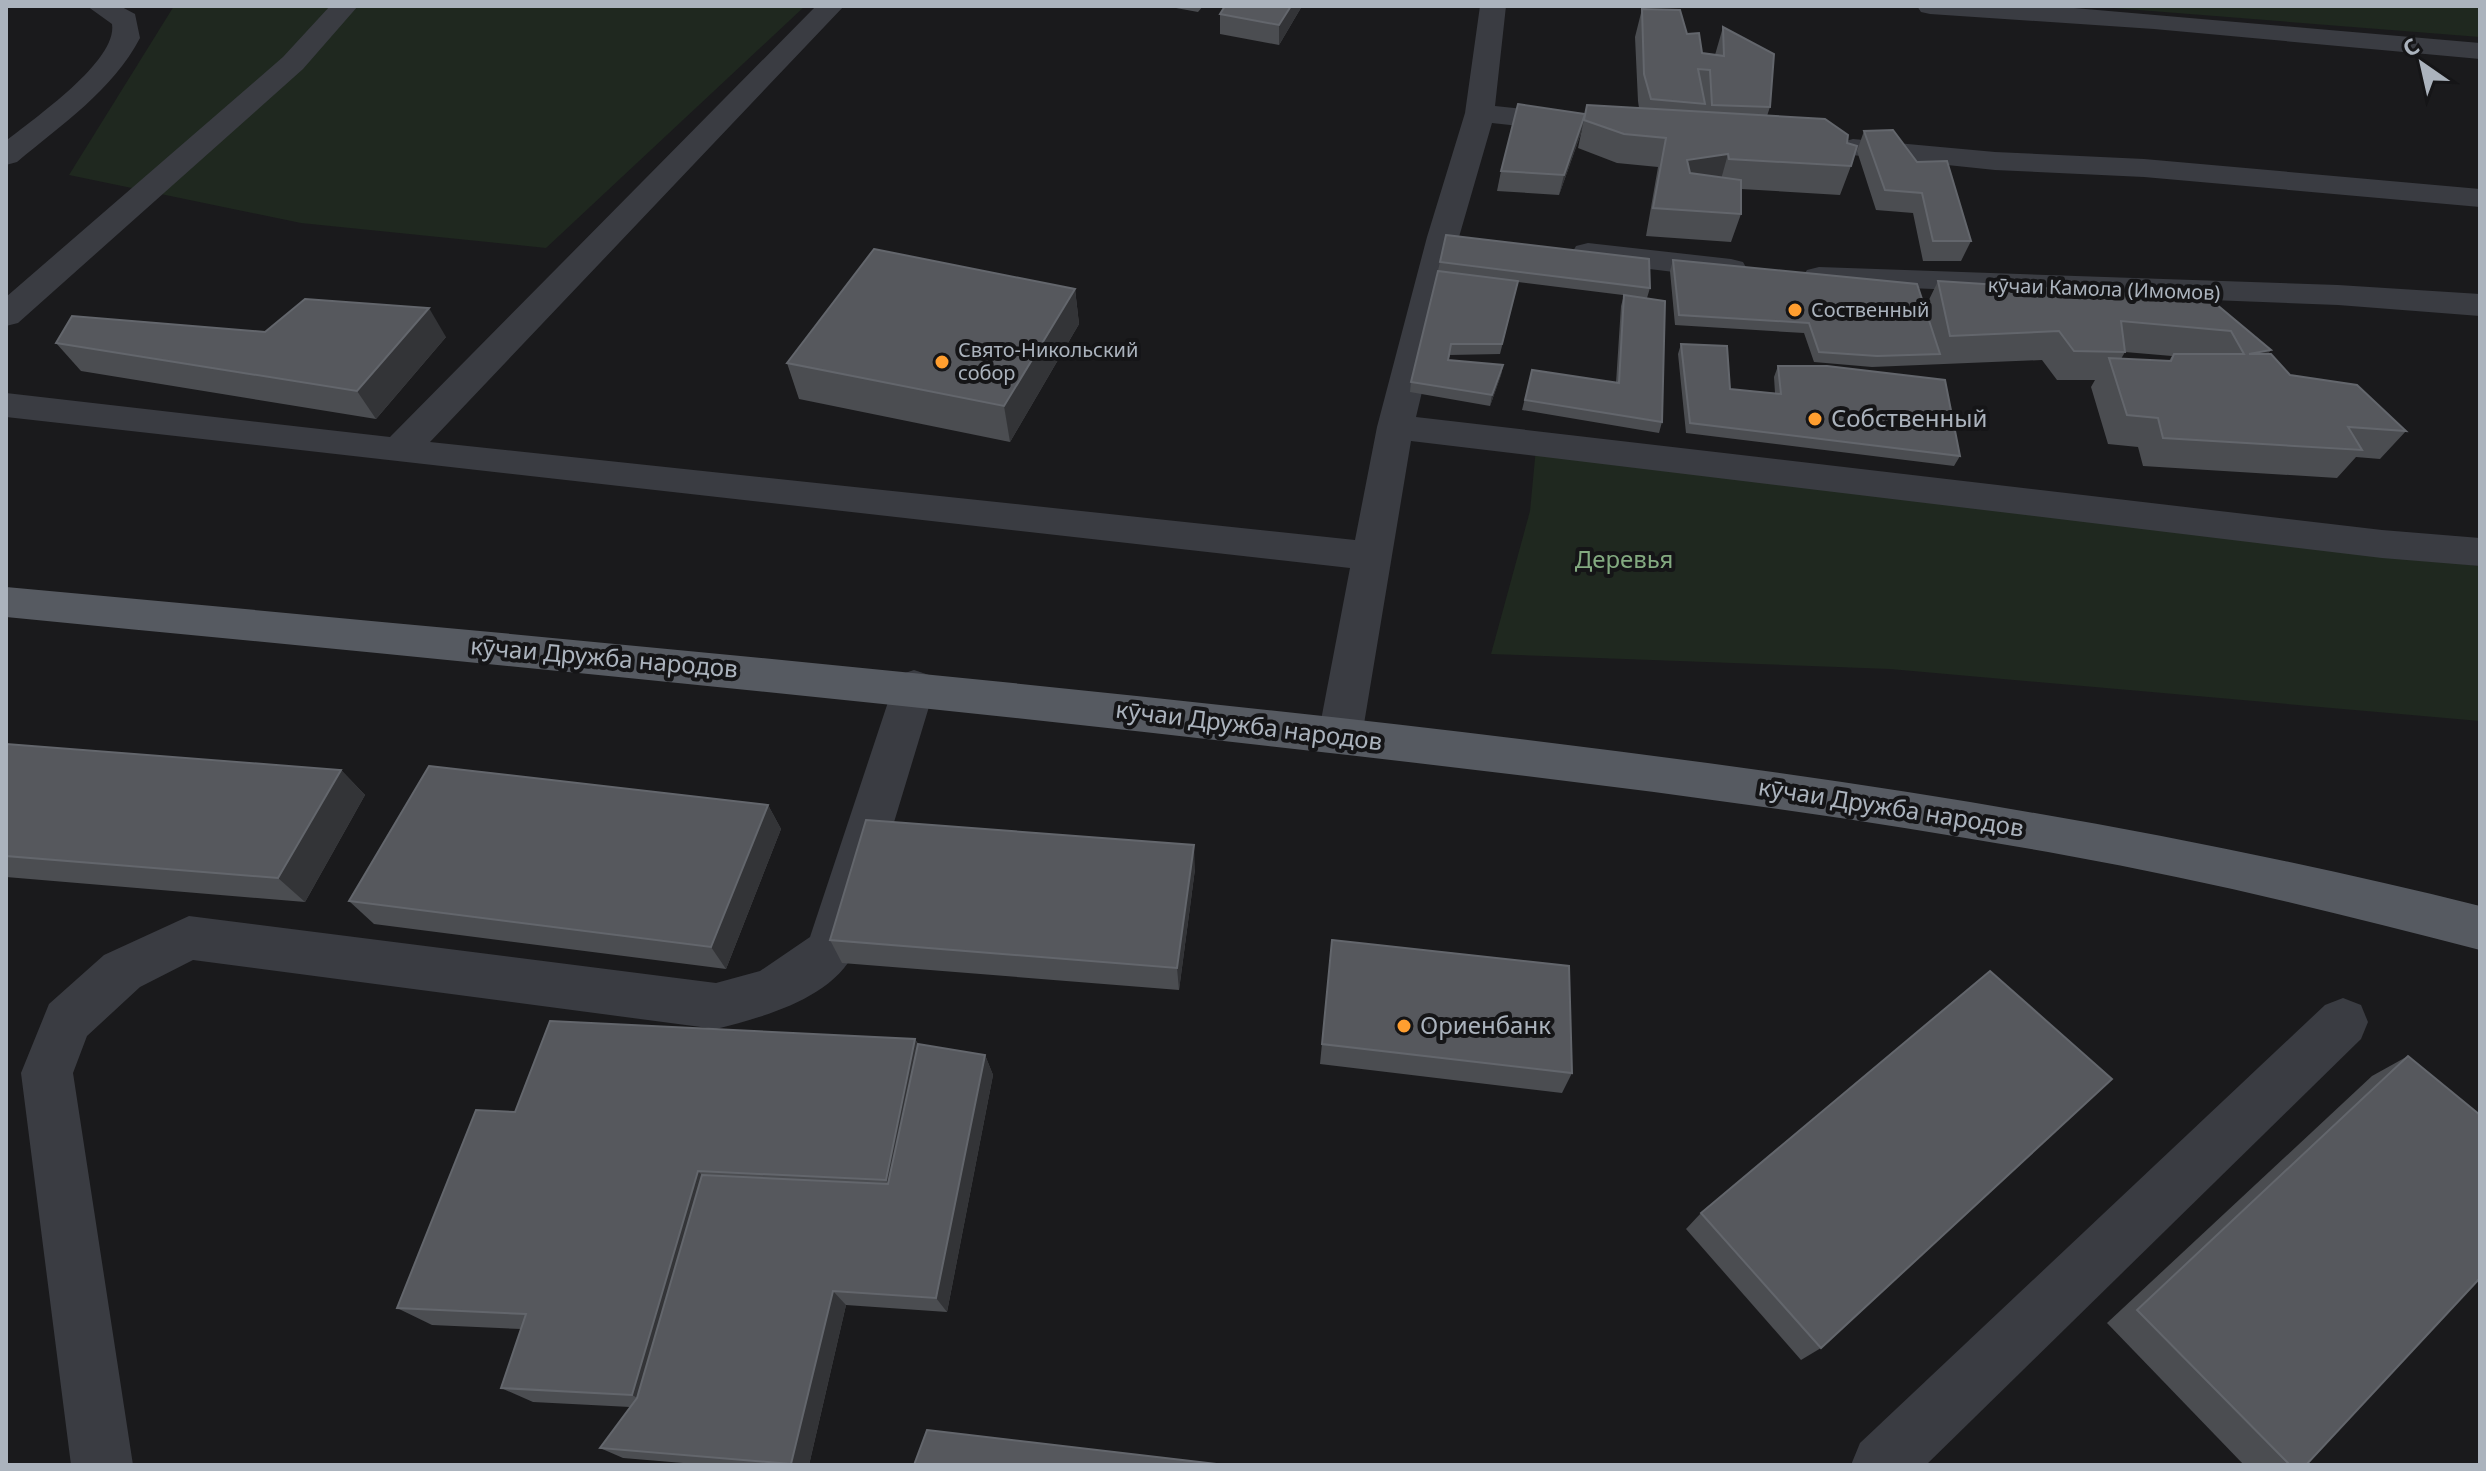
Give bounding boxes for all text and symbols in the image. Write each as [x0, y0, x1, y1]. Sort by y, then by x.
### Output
north arrow [2382, 24, 2462, 104]
text: С [2396, 30, 2425, 63]
street label: кӯчаи Камола (Имомов) [1987, 271, 2221, 306]
place label: Соственный [1811, 296, 1929, 323]
marker: Соственный [1786, 301, 1804, 319]
place label: Свято-Никольский собор [958, 336, 1138, 386]
marker: Свято-Никольский собор [933, 353, 951, 371]
place label: Собственный [1831, 401, 1987, 434]
marker: Собственный [1806, 410, 1824, 428]
park label: Деревья [1575, 542, 1673, 575]
street label: кӯчаи Дружба народов [469, 628, 739, 685]
street label: кӯчаи Дружба народов [1114, 692, 1384, 757]
street label: кӯчаи Дружба народов [1756, 769, 2026, 844]
place label: Ориенбанк [1420, 1008, 1551, 1041]
marker: Ориенбанк [1395, 1017, 1413, 1035]

